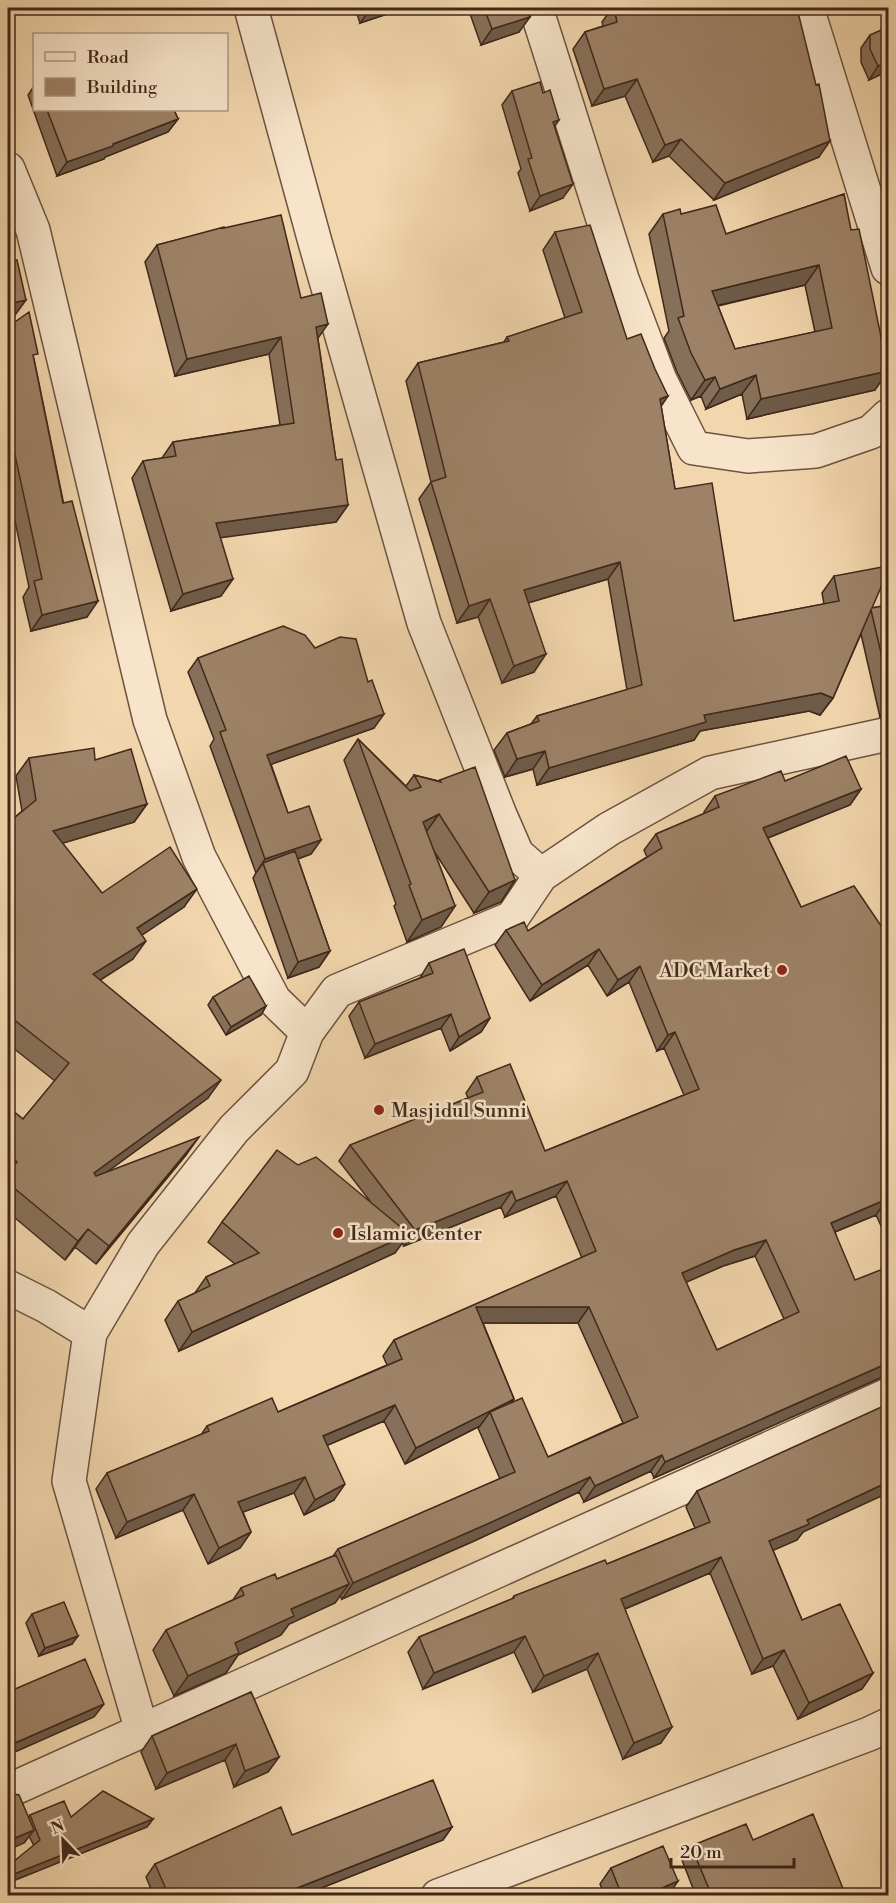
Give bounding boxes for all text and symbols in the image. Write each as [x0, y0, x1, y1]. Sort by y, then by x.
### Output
legend [33, 33, 228, 111]
text: Road [87, 46, 130, 69]
text: Building [86, 76, 158, 99]
place label: ADC Market [658, 959, 770, 984]
marker: ADC Market [775, 963, 789, 977]
place label: Masjidul Sunni [391, 1099, 527, 1124]
marker: Masjidul Sunni [372, 1103, 386, 1117]
place label: Islamic Center [350, 1222, 482, 1247]
marker: Islamic Center [331, 1226, 345, 1240]
north arrow [33, 1810, 93, 1870]
text: N [48, 1815, 68, 1839]
scale bar [671, 1831, 794, 1869]
text: 20 m [680, 1841, 722, 1864]

